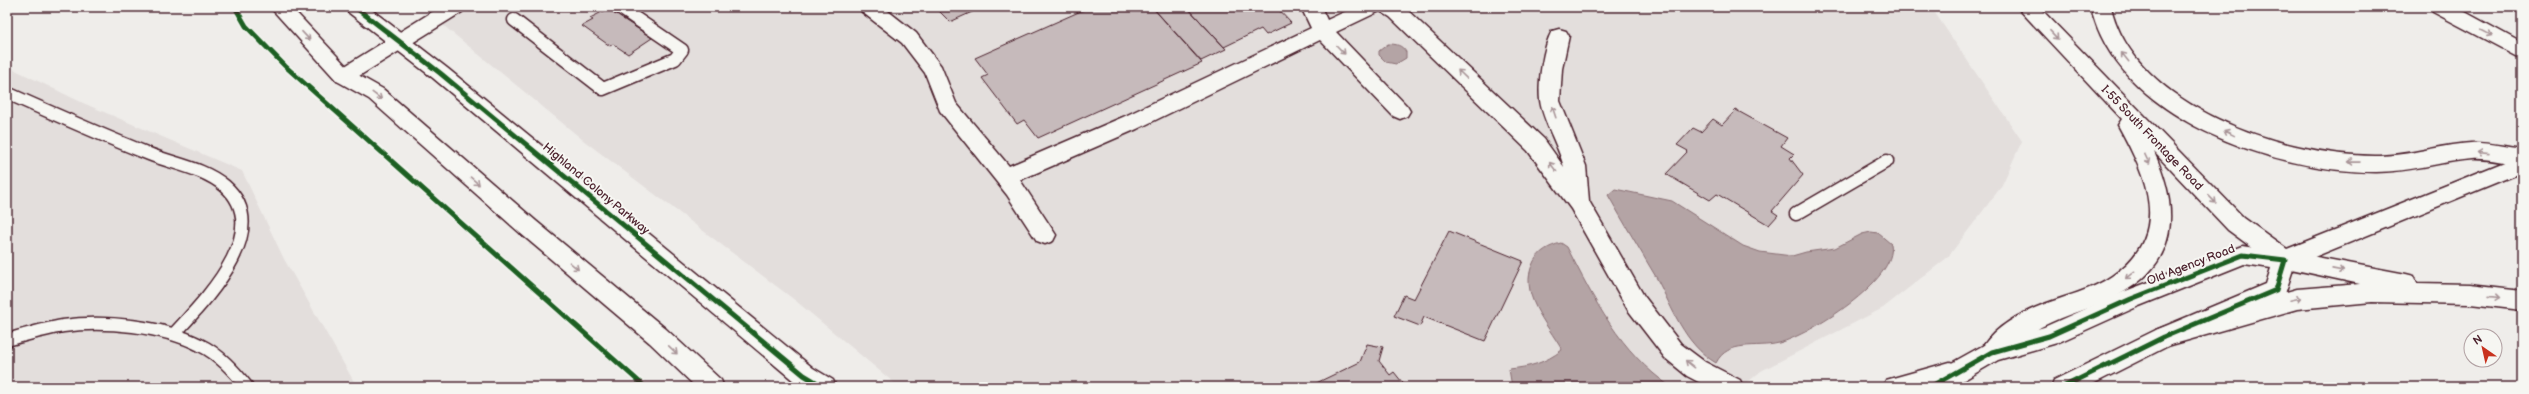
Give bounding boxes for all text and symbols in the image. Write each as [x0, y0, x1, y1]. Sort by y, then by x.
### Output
one-way arrow [2481, 29, 2493, 37]
one-way arrow [302, 30, 311, 41]
one-way arrow [2049, 30, 2058, 40]
one-way arrow [1336, 45, 1346, 55]
one-way arrow [2121, 51, 2129, 62]
one-way arrow [1457, 69, 1467, 79]
street label: I-55 South Frontage Road [2098, 82, 2206, 194]
one-way arrow [371, 92, 382, 100]
one-way arrow [1550, 105, 1557, 118]
one-way arrow [2223, 129, 2235, 136]
street label: Highland Colony Parkway [539, 140, 653, 239]
one-way arrow [2477, 149, 2490, 157]
one-way arrow [2144, 152, 2151, 164]
one-way arrow [2348, 159, 2361, 166]
one-way arrow [1549, 161, 1557, 172]
one-way arrow [470, 176, 480, 185]
one-way arrow [2207, 194, 2217, 204]
street label: Old Agency Road [2145, 241, 2237, 289]
one-way arrow [568, 261, 579, 270]
one-way arrow [2331, 266, 2344, 274]
one-way arrow [2124, 271, 2135, 279]
one-way arrow [2488, 293, 2501, 301]
one-way arrow [2289, 295, 2302, 303]
north arrow [2463, 328, 2503, 368]
text: N [2471, 332, 2485, 348]
one-way arrow [668, 345, 678, 355]
one-way arrow [1684, 360, 1695, 368]

